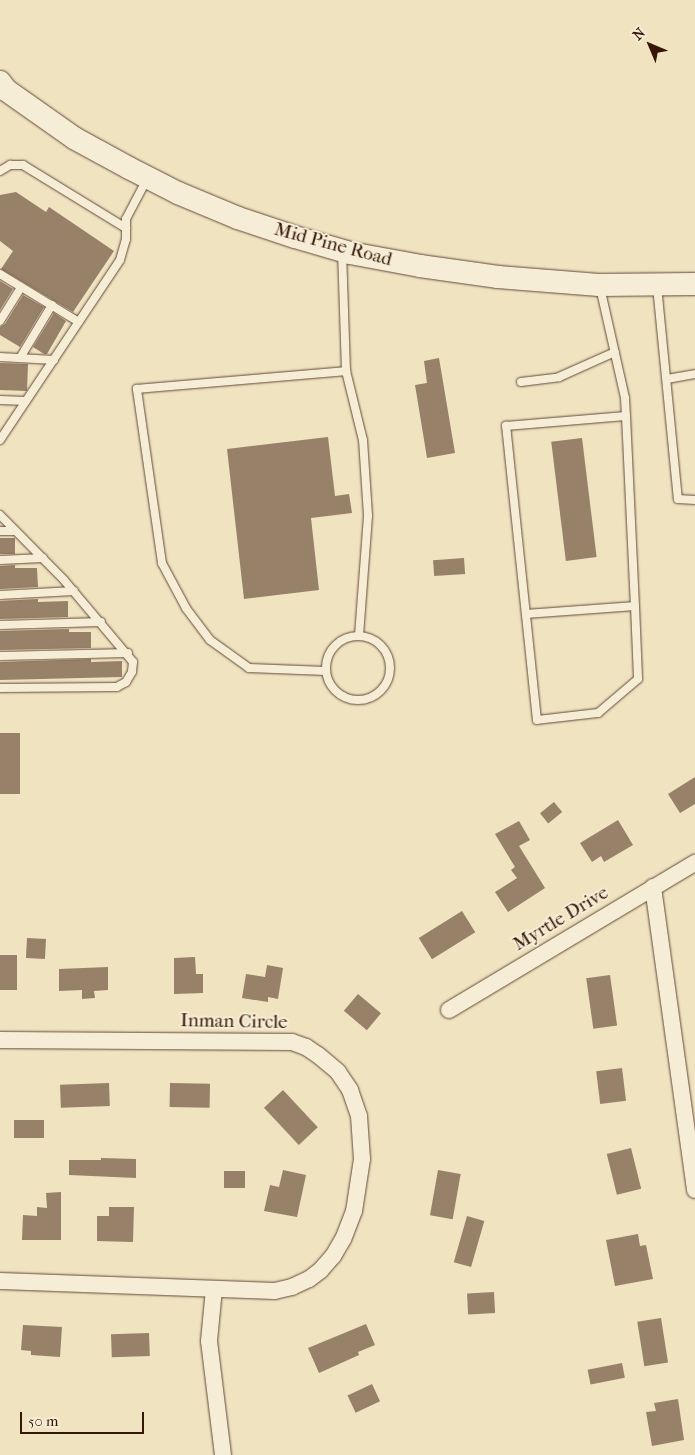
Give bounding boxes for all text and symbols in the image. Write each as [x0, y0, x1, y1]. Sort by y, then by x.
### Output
north arrow [625, 20, 675, 70]
text: N [629, 24, 649, 44]
street label: Mid Pine Road [272, 218, 394, 272]
street label: Myrtle Drive [509, 882, 613, 956]
street label: Inman Circle [180, 1010, 288, 1034]
scale bar [22, 1402, 146, 1434]
text: 50 m [28, 1412, 58, 1430]

